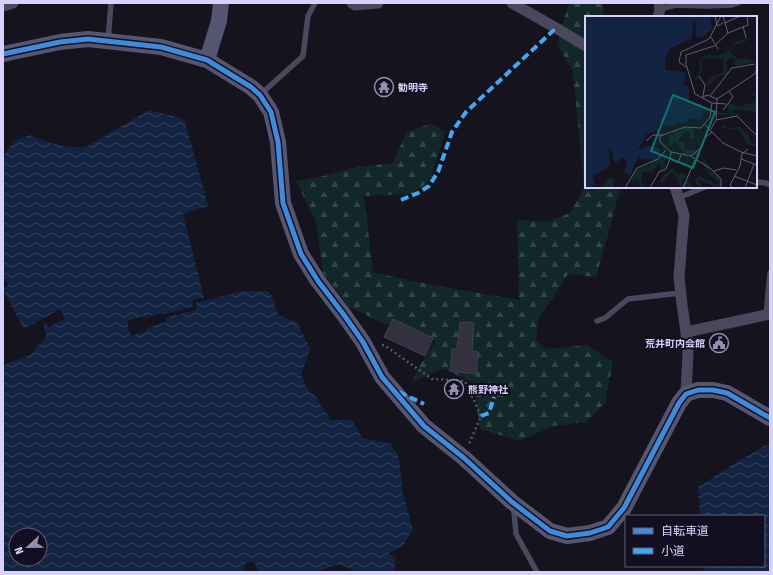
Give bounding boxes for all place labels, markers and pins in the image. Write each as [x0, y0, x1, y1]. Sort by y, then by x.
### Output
temple icon: 勧明寺 [373, 76, 395, 98]
place label: 勧明寺 [397, 82, 428, 94]
public building icon: 荒井町内会館 [708, 332, 730, 354]
place label: 荒井町内会館 [645, 338, 705, 350]
temple icon: 熊野神社 [443, 378, 465, 400]
place label: 熊野神社 [468, 384, 509, 396]

